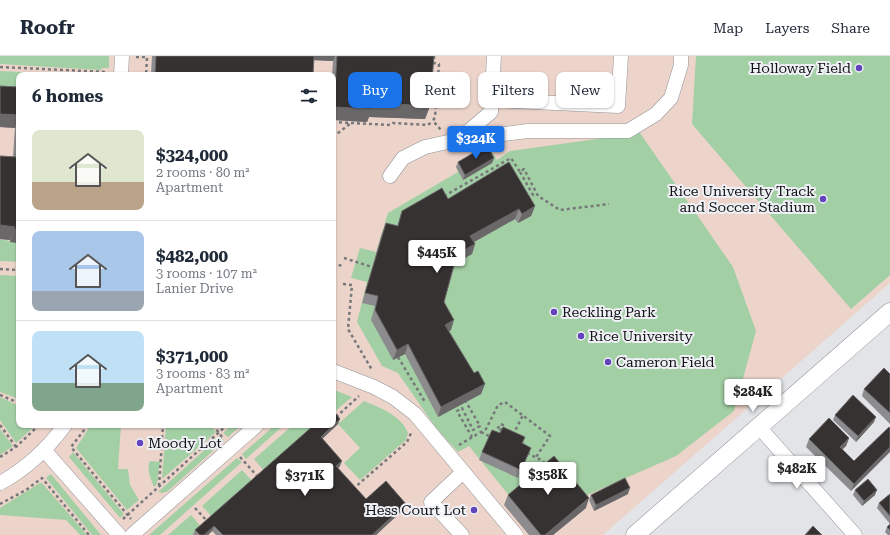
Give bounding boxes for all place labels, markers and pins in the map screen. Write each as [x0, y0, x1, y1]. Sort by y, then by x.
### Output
place label: Holloway Field [750, 60, 851, 76]
marker: Holloway Field [854, 63, 864, 73]
pin: $324K [448, 126, 504, 160]
place label: Rice University Track and Soccer Stadium [669, 183, 815, 215]
marker: Rice University Track and Soccer Stadium [818, 194, 828, 204]
pin: $445K [409, 240, 465, 274]
place label: Reckling Park [562, 304, 656, 320]
marker: Reckling Park [549, 307, 559, 317]
place label: Rice University [589, 328, 693, 344]
marker: Rice University [576, 331, 586, 341]
place label: Cameron Field [616, 354, 715, 370]
marker: Cameron Field [603, 357, 613, 367]
pin: $284K [725, 379, 781, 413]
place label: Moody Lot [148, 435, 222, 451]
marker: Moody Lot [135, 438, 145, 448]
pin: $482K [769, 456, 825, 490]
pin: $358K [520, 462, 576, 496]
pin: $371K [277, 463, 333, 497]
place label: Hess Court Lot [365, 502, 466, 518]
marker: Hess Court Lot [469, 505, 479, 515]

